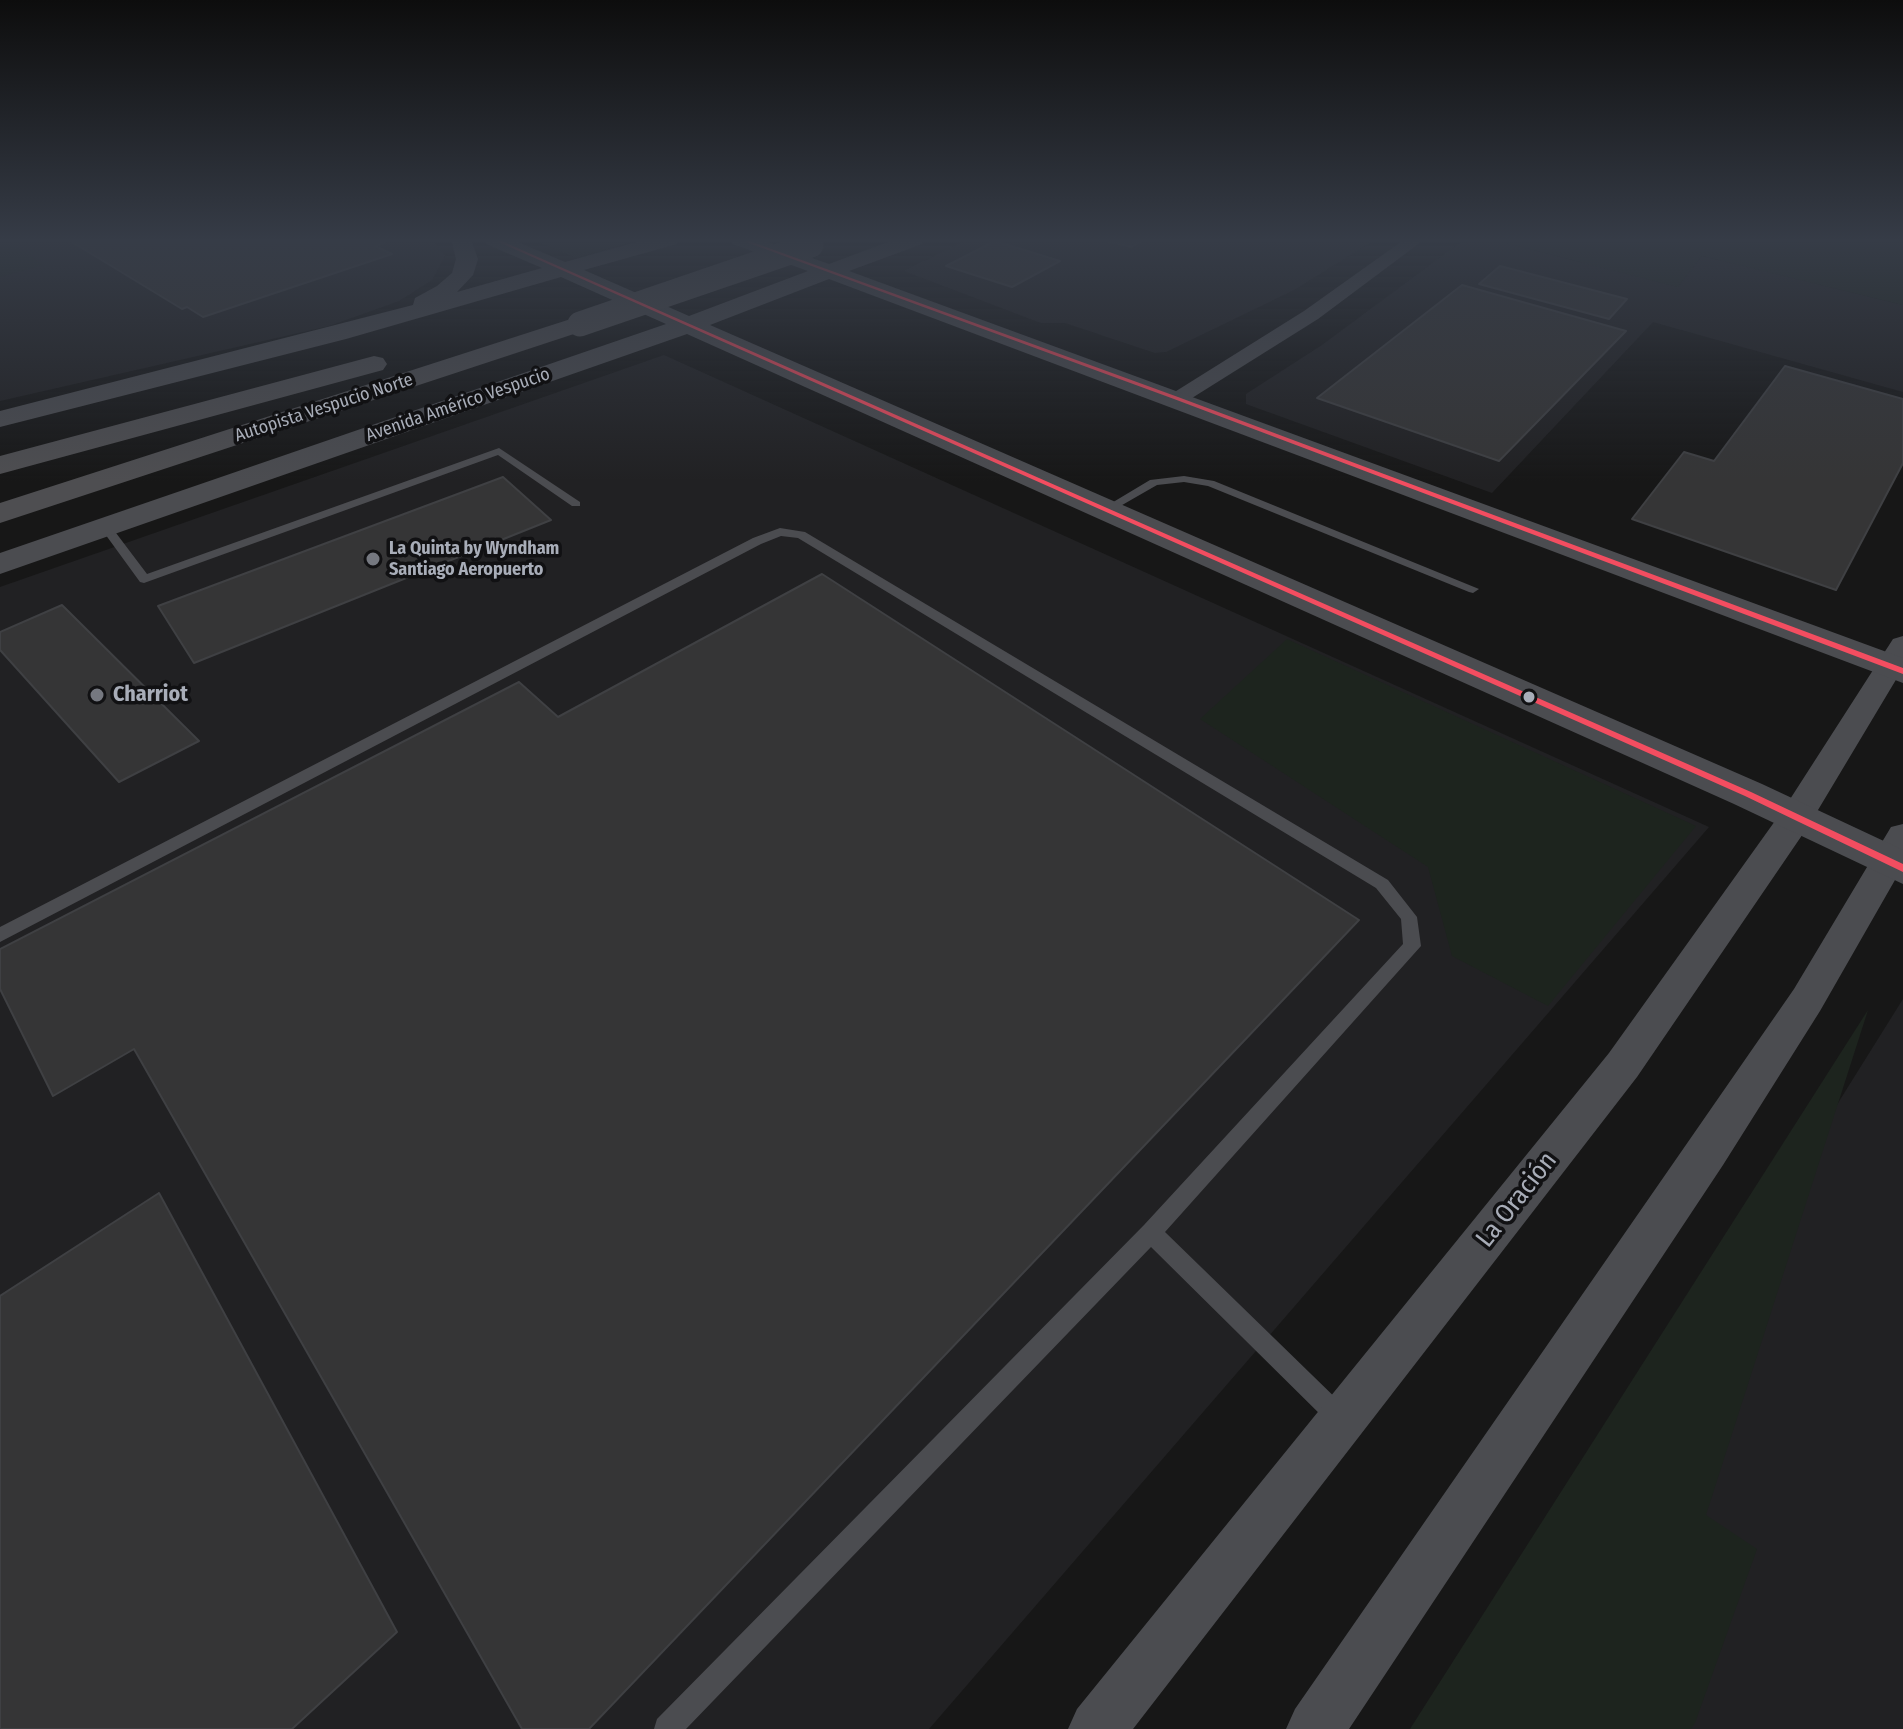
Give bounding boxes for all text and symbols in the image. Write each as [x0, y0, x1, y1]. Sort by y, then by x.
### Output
street label: Avenida Américo Vespucio [363, 363, 553, 447]
street label: Autopista Vespucio Norte [232, 369, 416, 447]
place label: La Quinta by Wyndham Santiago Aeropuerto [389, 538, 559, 580]
marker: La Quinta by Wyndham Santiago Aeropuerto [364, 550, 382, 568]
place label: Charriot [113, 682, 188, 708]
marker: Charriot [88, 686, 106, 704]
unlabelled marker [1521, 689, 1537, 705]
street label: La Oración [1470, 1146, 1564, 1254]

